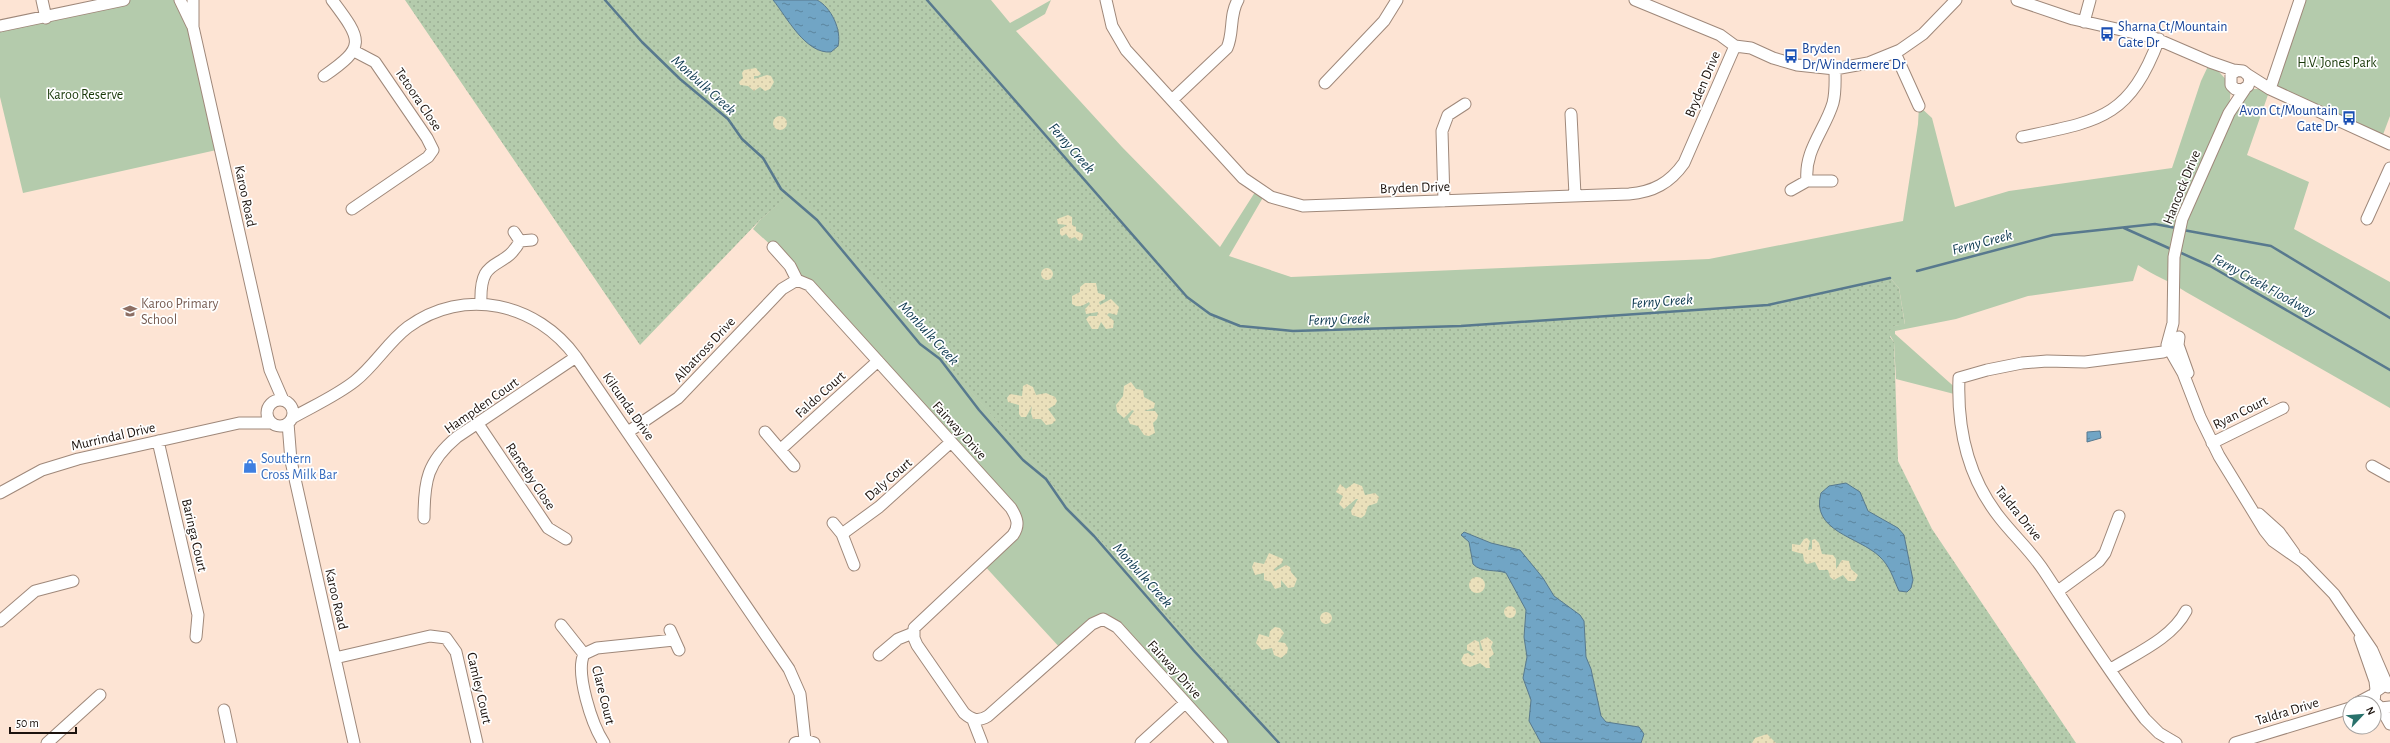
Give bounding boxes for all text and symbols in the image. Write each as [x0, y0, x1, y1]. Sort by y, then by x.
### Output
place label: Sharna Ct/Mountain Gate Dr [2118, 20, 2228, 50]
bus stop icon: Sharna Ct/Mountain Gate Dr [2099, 26, 2115, 42]
place label: Bryden Dr/Windermere Dr [1802, 42, 1906, 72]
bus stop icon: Bryden Dr/Windermere Dr [1783, 48, 1799, 64]
street label: Bryden Drive [1683, 49, 1723, 119]
water label: Monbulk Creek [669, 53, 739, 118]
park label: H.V. Jones Park [2297, 56, 2377, 70]
street label: Tetoora Close [392, 66, 444, 134]
park label: Karoo Reserve [47, 88, 123, 102]
place label: Avon Ct/Mountain Gate Dr [2239, 104, 2338, 134]
bus stop icon: Avon Ct/Mountain Gate Dr [2341, 110, 2357, 126]
water label: Ferny Creek [1046, 120, 1098, 177]
street label: Hancock Drive [2161, 148, 2203, 226]
street label: Karoo Road [232, 164, 258, 228]
street label: Bryden Drive [1380, 180, 1450, 196]
water label: Ferny Creek [1950, 227, 2014, 258]
water label: Ferny Creek Floodway [2210, 251, 2318, 320]
water label: Ferny Creek [1631, 292, 1693, 311]
place label: Karoo Primary School [141, 297, 219, 327]
water label: Monbulk Creek [896, 299, 962, 368]
school or university icon: Karoo Primary School [122, 303, 138, 319]
water label: Ferny Creek [1308, 311, 1370, 328]
street label: Albatross Drive [671, 315, 738, 385]
street label: Faldo Court [793, 368, 849, 421]
street label: Kilcunda Drive [600, 370, 657, 443]
street label: Hampden Court [442, 375, 522, 437]
street label: Ryan Court [2211, 393, 2270, 432]
street label: Fairway Drive [930, 399, 989, 463]
street label: Murrindal Drive [70, 420, 157, 453]
street label: Ranceby Close [503, 441, 558, 513]
place label: Southern Cross Milk Bar [261, 452, 337, 482]
street label: Daly Court [863, 455, 915, 504]
shop icon: Southern Cross Milk Bar [242, 458, 258, 474]
street label: Taldra Drive [1992, 484, 2044, 543]
street label: Baringa Court [179, 497, 209, 573]
water label: Monbulk Creek [1110, 540, 1175, 610]
street label: Karoo Road [322, 567, 350, 631]
street label: Fairway Drive [1145, 638, 1204, 702]
street label: Camley Court [464, 651, 494, 726]
street label: Clare Court [589, 664, 617, 727]
north arrow [2342, 695, 2382, 735]
street label: Taldra Drive [2254, 696, 2321, 728]
text: N [2364, 705, 2377, 717]
scale bar [10, 709, 76, 735]
text: 50 m [16, 717, 39, 729]

